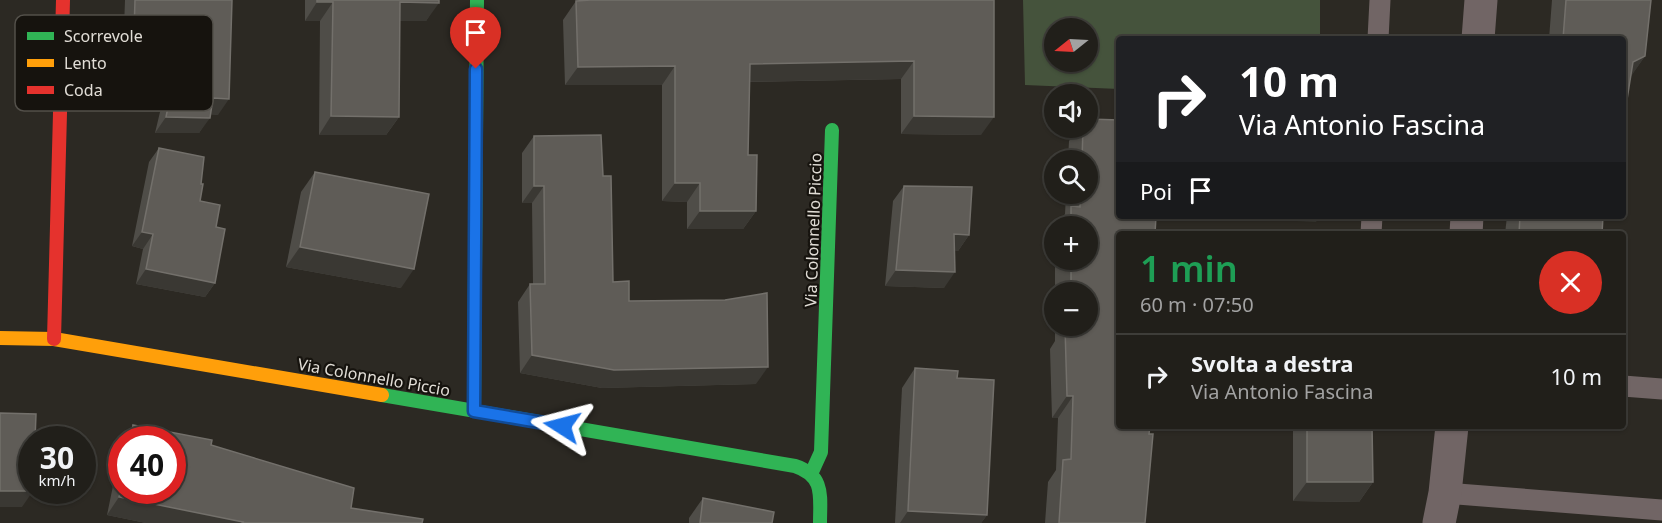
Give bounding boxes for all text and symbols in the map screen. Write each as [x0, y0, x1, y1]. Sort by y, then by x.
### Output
pin [450, 7, 501, 69]
legend [15, 15, 213, 111]
icon: arrive [459, 16, 492, 49]
north arrow [1044, 18, 1098, 72]
map controls [1044, 18, 1098, 336]
text: Scorrevole [64, 25, 143, 47]
text: Lento [64, 52, 107, 74]
text: 10 m [1239, 52, 1339, 109]
icon: right [1140, 60, 1218, 138]
text: Coda [64, 79, 103, 101]
button: sound [1044, 84, 1098, 138]
text: Via Antonio Fascina [1239, 106, 1485, 143]
button: search [1044, 150, 1098, 204]
street label: Via Colonnello Piccio [799, 152, 827, 308]
icon: arrive [1184, 174, 1217, 207]
text: Poi [1140, 176, 1172, 206]
button: + [1044, 216, 1098, 270]
text: 1 min [1140, 244, 1238, 293]
button: close [1539, 251, 1602, 314]
button: − [1044, 282, 1098, 336]
text: 60 m · 07:50 [1140, 291, 1254, 318]
text: Svolta a destra [1191, 348, 1354, 378]
street label: Via Colonnello Piccio [296, 353, 452, 401]
icon: right [1140, 360, 1173, 393]
text: 10 m [1551, 361, 1602, 391]
text: Via Antonio Fascina [1191, 378, 1373, 405]
position arrow [530, 394, 594, 458]
speed limit sign: 40 [108, 426, 186, 504]
text: 30 [40, 437, 74, 478]
text: km/h [39, 470, 75, 490]

